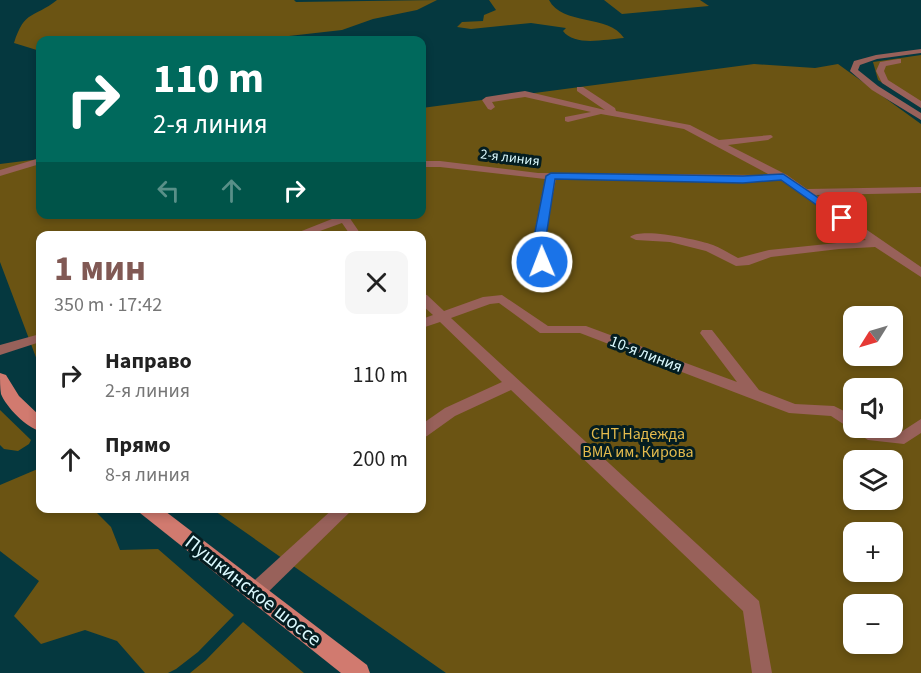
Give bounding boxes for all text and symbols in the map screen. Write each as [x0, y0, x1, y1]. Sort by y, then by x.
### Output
text: 110 m [153, 49, 264, 109]
icon: right [54, 60, 132, 138]
text: 2-я линия [153, 105, 268, 144]
street label: 2-я линия [479, 144, 541, 172]
icon: left [152, 174, 185, 207]
icon: ahead [215, 174, 248, 207]
icon: right [278, 174, 311, 207]
pin [816, 192, 867, 243]
icon: arrive [825, 201, 858, 234]
position arrow [510, 230, 574, 294]
text: 1 мин [54, 243, 146, 294]
button: close [345, 251, 408, 314]
text: 350 m · 17:42 [54, 291, 162, 319]
north arrow [843, 306, 903, 366]
map controls [843, 306, 903, 654]
street label: 10-я линия [607, 330, 685, 378]
text: Направо [105, 345, 192, 377]
icon: right [54, 359, 87, 392]
text: 110 m [353, 359, 408, 391]
text: 2-я линия [105, 377, 190, 405]
button: sound [843, 378, 903, 438]
park label: СНТ Надежда ВМА им. Кирова [582, 423, 694, 463]
text: Прямо [105, 429, 171, 461]
icon: ahead [54, 443, 87, 476]
text: 200 m [353, 443, 408, 475]
button: layers [843, 450, 903, 510]
text: 8-я линия [105, 461, 190, 489]
button: + [843, 522, 903, 582]
street label: Пушкинское шоссе [179, 529, 327, 653]
button: − [843, 594, 903, 654]

